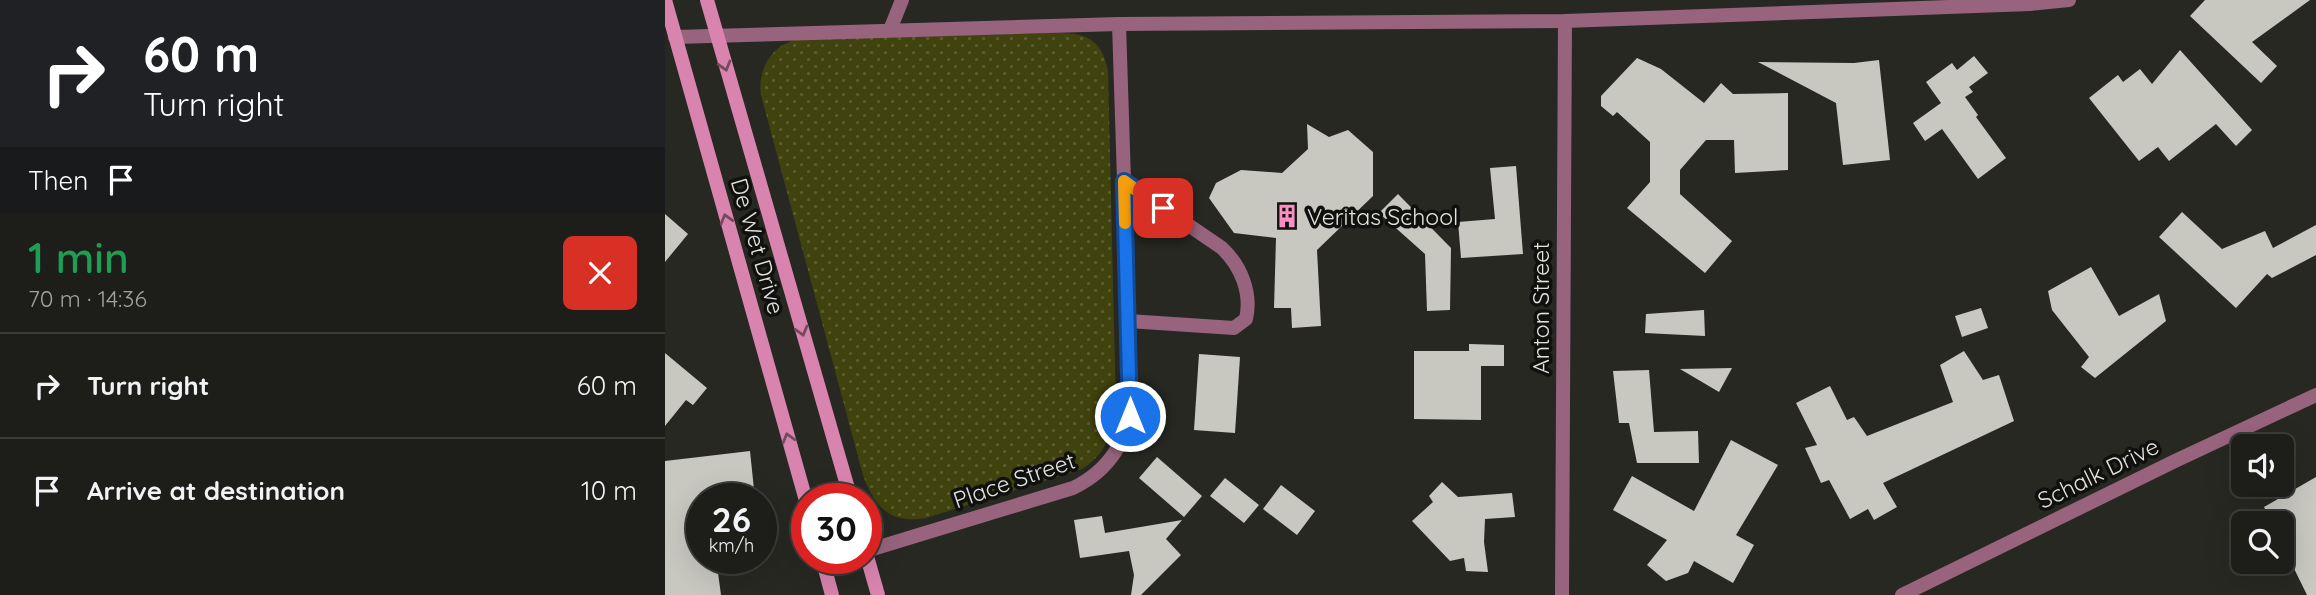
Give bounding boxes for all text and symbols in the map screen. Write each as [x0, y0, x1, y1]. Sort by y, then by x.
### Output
text: 60 m [143, 23, 259, 84]
icon: right [28, 28, 119, 119]
one-way arrow [717, 60, 731, 72]
text: Turn right [143, 84, 284, 124]
icon: arrive [102, 161, 140, 199]
text: Then [28, 164, 88, 197]
street label: De Wet Drive [725, 175, 791, 317]
pin [1133, 178, 1193, 238]
icon: arrive [1144, 189, 1182, 227]
building icon: Veritas School [1273, 202, 1301, 230]
place label: Veritas School [1307, 202, 1458, 231]
one-way arrow [720, 213, 735, 225]
text: 1 min [28, 231, 129, 284]
button: close [563, 236, 637, 310]
street label: Anton Street [1526, 242, 1555, 374]
text: 70 m · 14:36 [28, 284, 147, 313]
one-way arrow [794, 325, 808, 337]
icon: right [28, 367, 66, 405]
text: Turn right [87, 369, 209, 402]
text: 60 m [577, 369, 637, 402]
position arrow [1093, 379, 1167, 453]
street label: Schalk Drive [2033, 431, 2163, 515]
one-way arrow [782, 432, 797, 444]
map controls [2231, 434, 2294, 574]
button: sound [2231, 434, 2294, 497]
street label: Place Street [949, 446, 1079, 514]
icon: arrive [28, 472, 66, 510]
text: Arrive at destination [87, 474, 345, 507]
text: 10 m [581, 474, 637, 507]
speed limit sign: 30 [791, 483, 882, 574]
text: 26 [712, 497, 751, 541]
button: search [2231, 511, 2294, 574]
text: km/h [709, 534, 754, 557]

